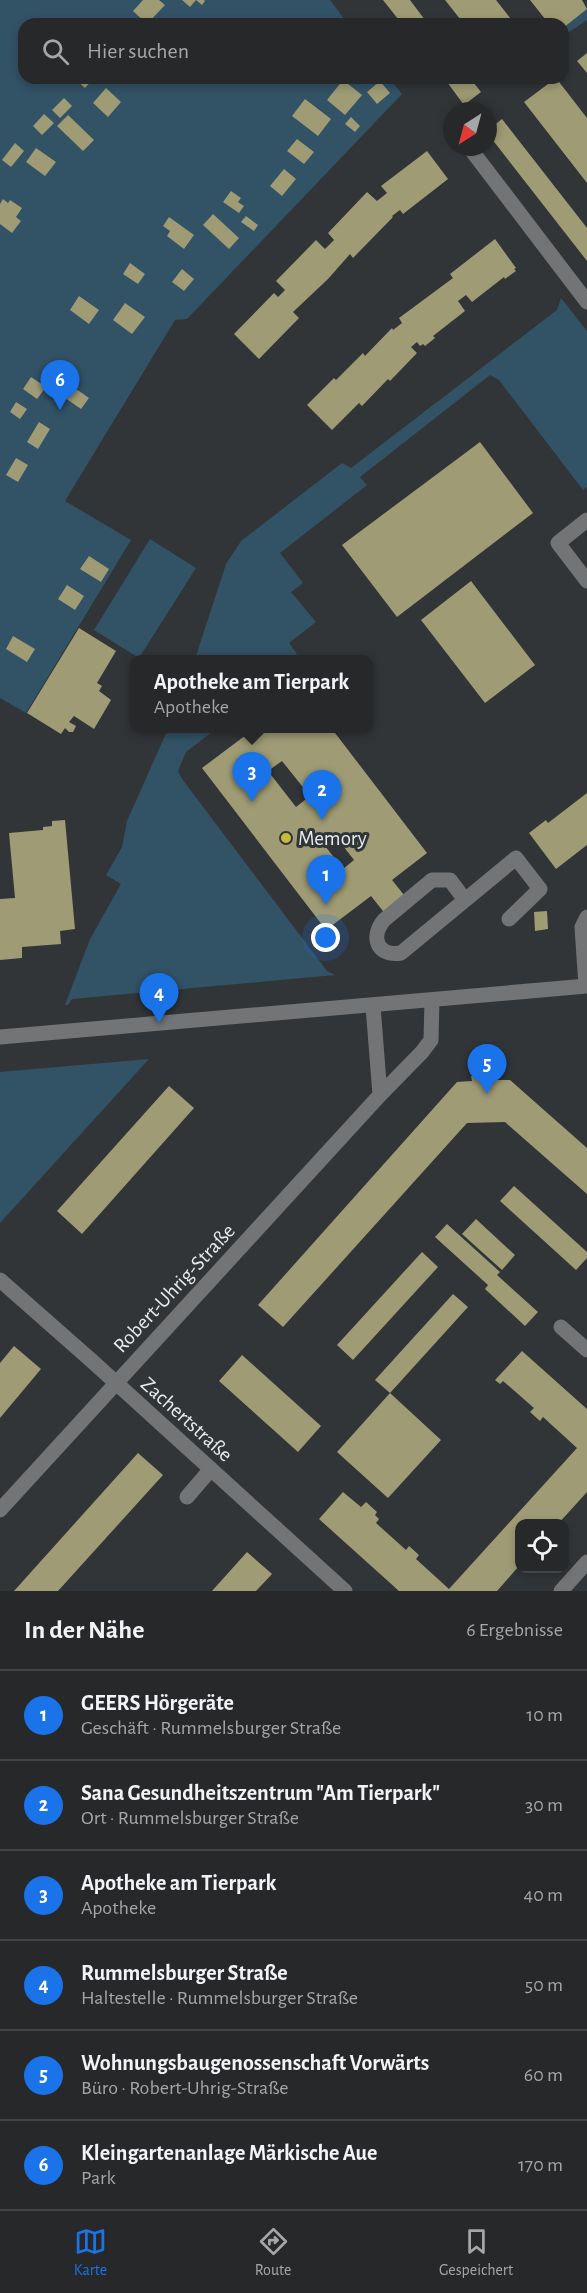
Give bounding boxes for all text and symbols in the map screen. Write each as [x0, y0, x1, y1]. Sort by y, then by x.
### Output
search box [18, 18, 569, 84]
icon: search [39, 35, 72, 68]
text: Hier suchen [87, 40, 189, 62]
north arrow [443, 102, 497, 156]
pin: 6 [40, 360, 80, 410]
popup [130, 655, 373, 733]
text: Apotheke am Tierpark [154, 671, 349, 693]
text: Apotheke [154, 697, 229, 717]
pin: 3 [232, 752, 272, 802]
pin: 2 [302, 770, 342, 820]
place label: Memory [298, 828, 367, 849]
marker: Memory [279, 831, 293, 845]
pin: 1 [306, 856, 346, 905]
your location [311, 923, 340, 952]
pin: 4 [140, 974, 178, 1023]
pin: 5 [468, 1044, 506, 1094]
street label: Robert-Uhrig-Straße [110, 1220, 239, 1357]
street label: Zachertstraße [137, 1373, 236, 1466]
map controls [515, 1519, 569, 1573]
button: locate [515, 1519, 569, 1573]
text: In der Nähe [24, 1617, 144, 1643]
text: 6 Ergebnisse [466, 1620, 563, 1640]
text: GEERS Hörgeräte [81, 1692, 234, 1714]
text: 1 [40, 1705, 47, 1725]
text: 10 m [526, 1705, 563, 1725]
text: Geschäft · Rummelsburger Straße [81, 1718, 341, 1738]
text: Sana Gesundheitszentrum "Am Tierpark" [81, 1782, 440, 1804]
text: 2 [39, 1795, 48, 1815]
text: 30 m [525, 1795, 563, 1815]
text: Ort · Rummelsburger Straße [81, 1808, 299, 1828]
text: Apotheke am Tierpark [81, 1872, 276, 1894]
text: 3 [39, 1885, 48, 1905]
text: 40 m [524, 1885, 563, 1905]
text: Apotheke [81, 1898, 156, 1918]
text: Rummelsburger Straße [81, 1962, 288, 1984]
text: 4 [38, 1975, 49, 1995]
text: 50 m [525, 1975, 563, 1995]
text: Haltestelle · Rummelsburger Straße [81, 1988, 358, 2008]
text: Wohnungsbaugenossenschaft Vorwärts [81, 2052, 429, 2074]
text: 5 [39, 2065, 48, 2085]
text: 60 m [524, 2065, 563, 2085]
text: Büro · Robert-Uhrig-Straße [81, 2078, 289, 2098]
text: Kleingartenanlage Märkische Aue [81, 2142, 377, 2164]
text: 6 [39, 2155, 48, 2175]
text: 170 m [518, 2155, 563, 2175]
text: Park [81, 2168, 116, 2188]
tab: Karte [74, 2225, 107, 2280]
tab: Route [255, 2225, 291, 2280]
tab: Gespeichert [439, 2225, 513, 2280]

